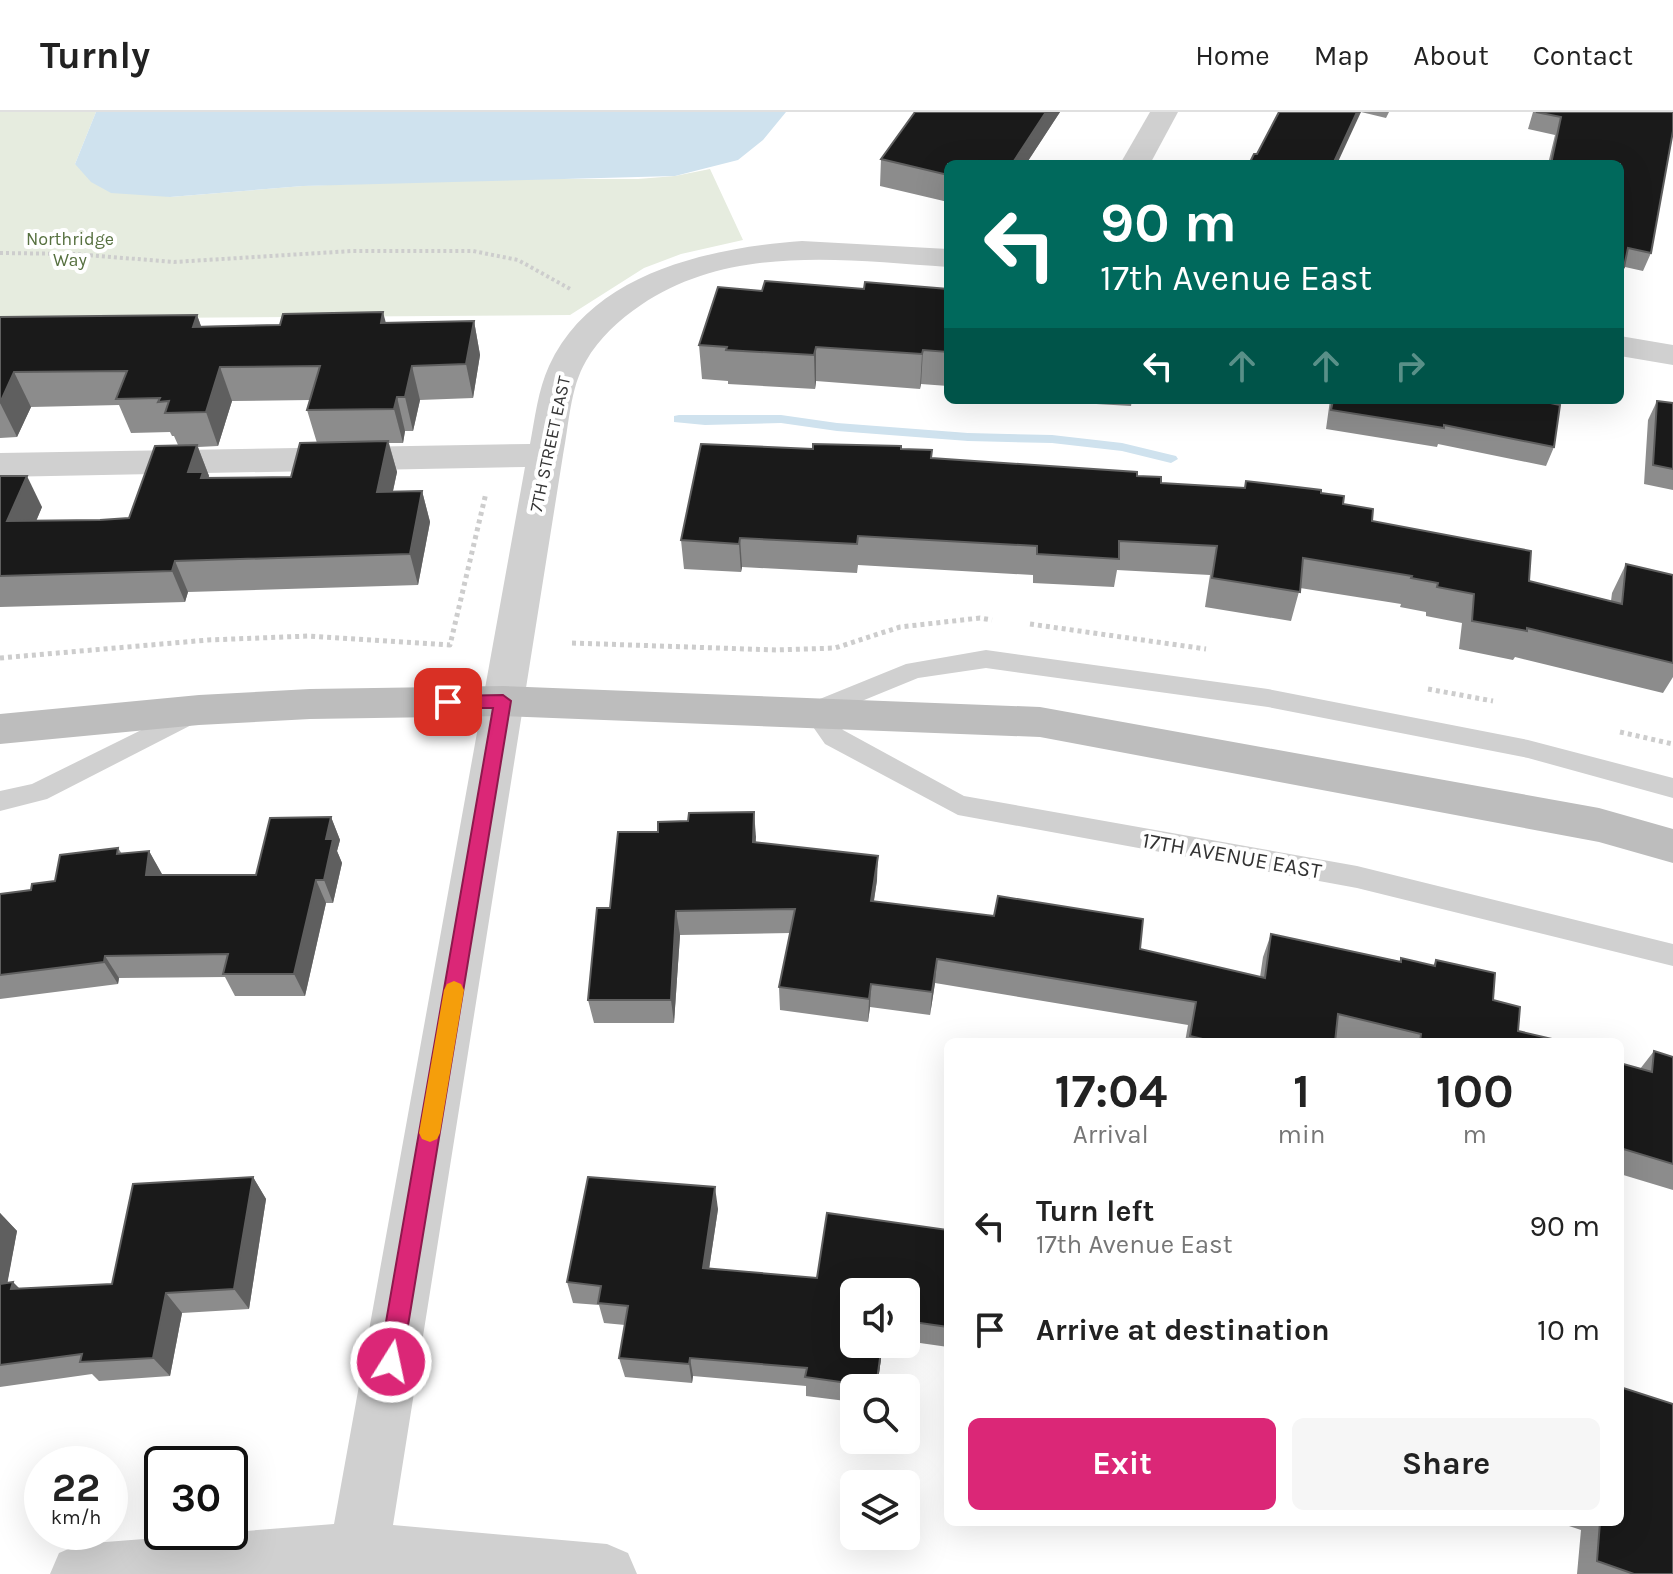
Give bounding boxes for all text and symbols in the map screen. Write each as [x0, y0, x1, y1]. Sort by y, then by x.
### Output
text: Turnly [40, 33, 150, 78]
text: Home [1195, 39, 1270, 72]
text: Map [1314, 39, 1369, 72]
text: About [1413, 39, 1489, 72]
text: Contact [1533, 39, 1633, 72]
text: 90 m [1100, 190, 1237, 255]
icon: left [968, 192, 1072, 296]
park label: Northridge Way [26, 228, 114, 271]
text: 17th Avenue East [1100, 257, 1372, 299]
icon: left [1136, 344, 1180, 388]
icon: ahead [1220, 344, 1264, 388]
icon: ahead [1304, 344, 1348, 388]
icon: right [1388, 344, 1432, 388]
street label: 7TH STREET EAST [525, 374, 575, 514]
pin [414, 668, 482, 736]
icon: arrive [426, 680, 470, 724]
street label: 17TH AVENUE EAST [1140, 827, 1324, 885]
text: 17:04 [1054, 1063, 1167, 1119]
text: 1 [1293, 1063, 1310, 1119]
text: 100 [1436, 1063, 1514, 1119]
text: Arrival [1073, 1119, 1149, 1150]
text: min [1278, 1119, 1325, 1150]
text: m [1463, 1119, 1487, 1150]
text: Turn left [1036, 1193, 1154, 1229]
icon: left [968, 1204, 1012, 1248]
text: 90 m [1530, 1208, 1600, 1244]
text: 17th Avenue East [1036, 1229, 1233, 1260]
map controls [840, 1278, 920, 1550]
button: sound [840, 1278, 920, 1358]
icon: arrive [968, 1308, 1012, 1352]
text: Arrive at destination [1036, 1312, 1330, 1348]
text: 10 m [1537, 1312, 1600, 1348]
position arrow [349, 1320, 433, 1404]
button: search [840, 1374, 920, 1454]
button: Exit [968, 1418, 1276, 1510]
button: Share [1292, 1418, 1600, 1510]
speed limit sign: 30 [144, 1446, 248, 1550]
text: 22 [52, 1464, 100, 1511]
button: layers [840, 1470, 920, 1550]
text: km/h [51, 1506, 101, 1529]

